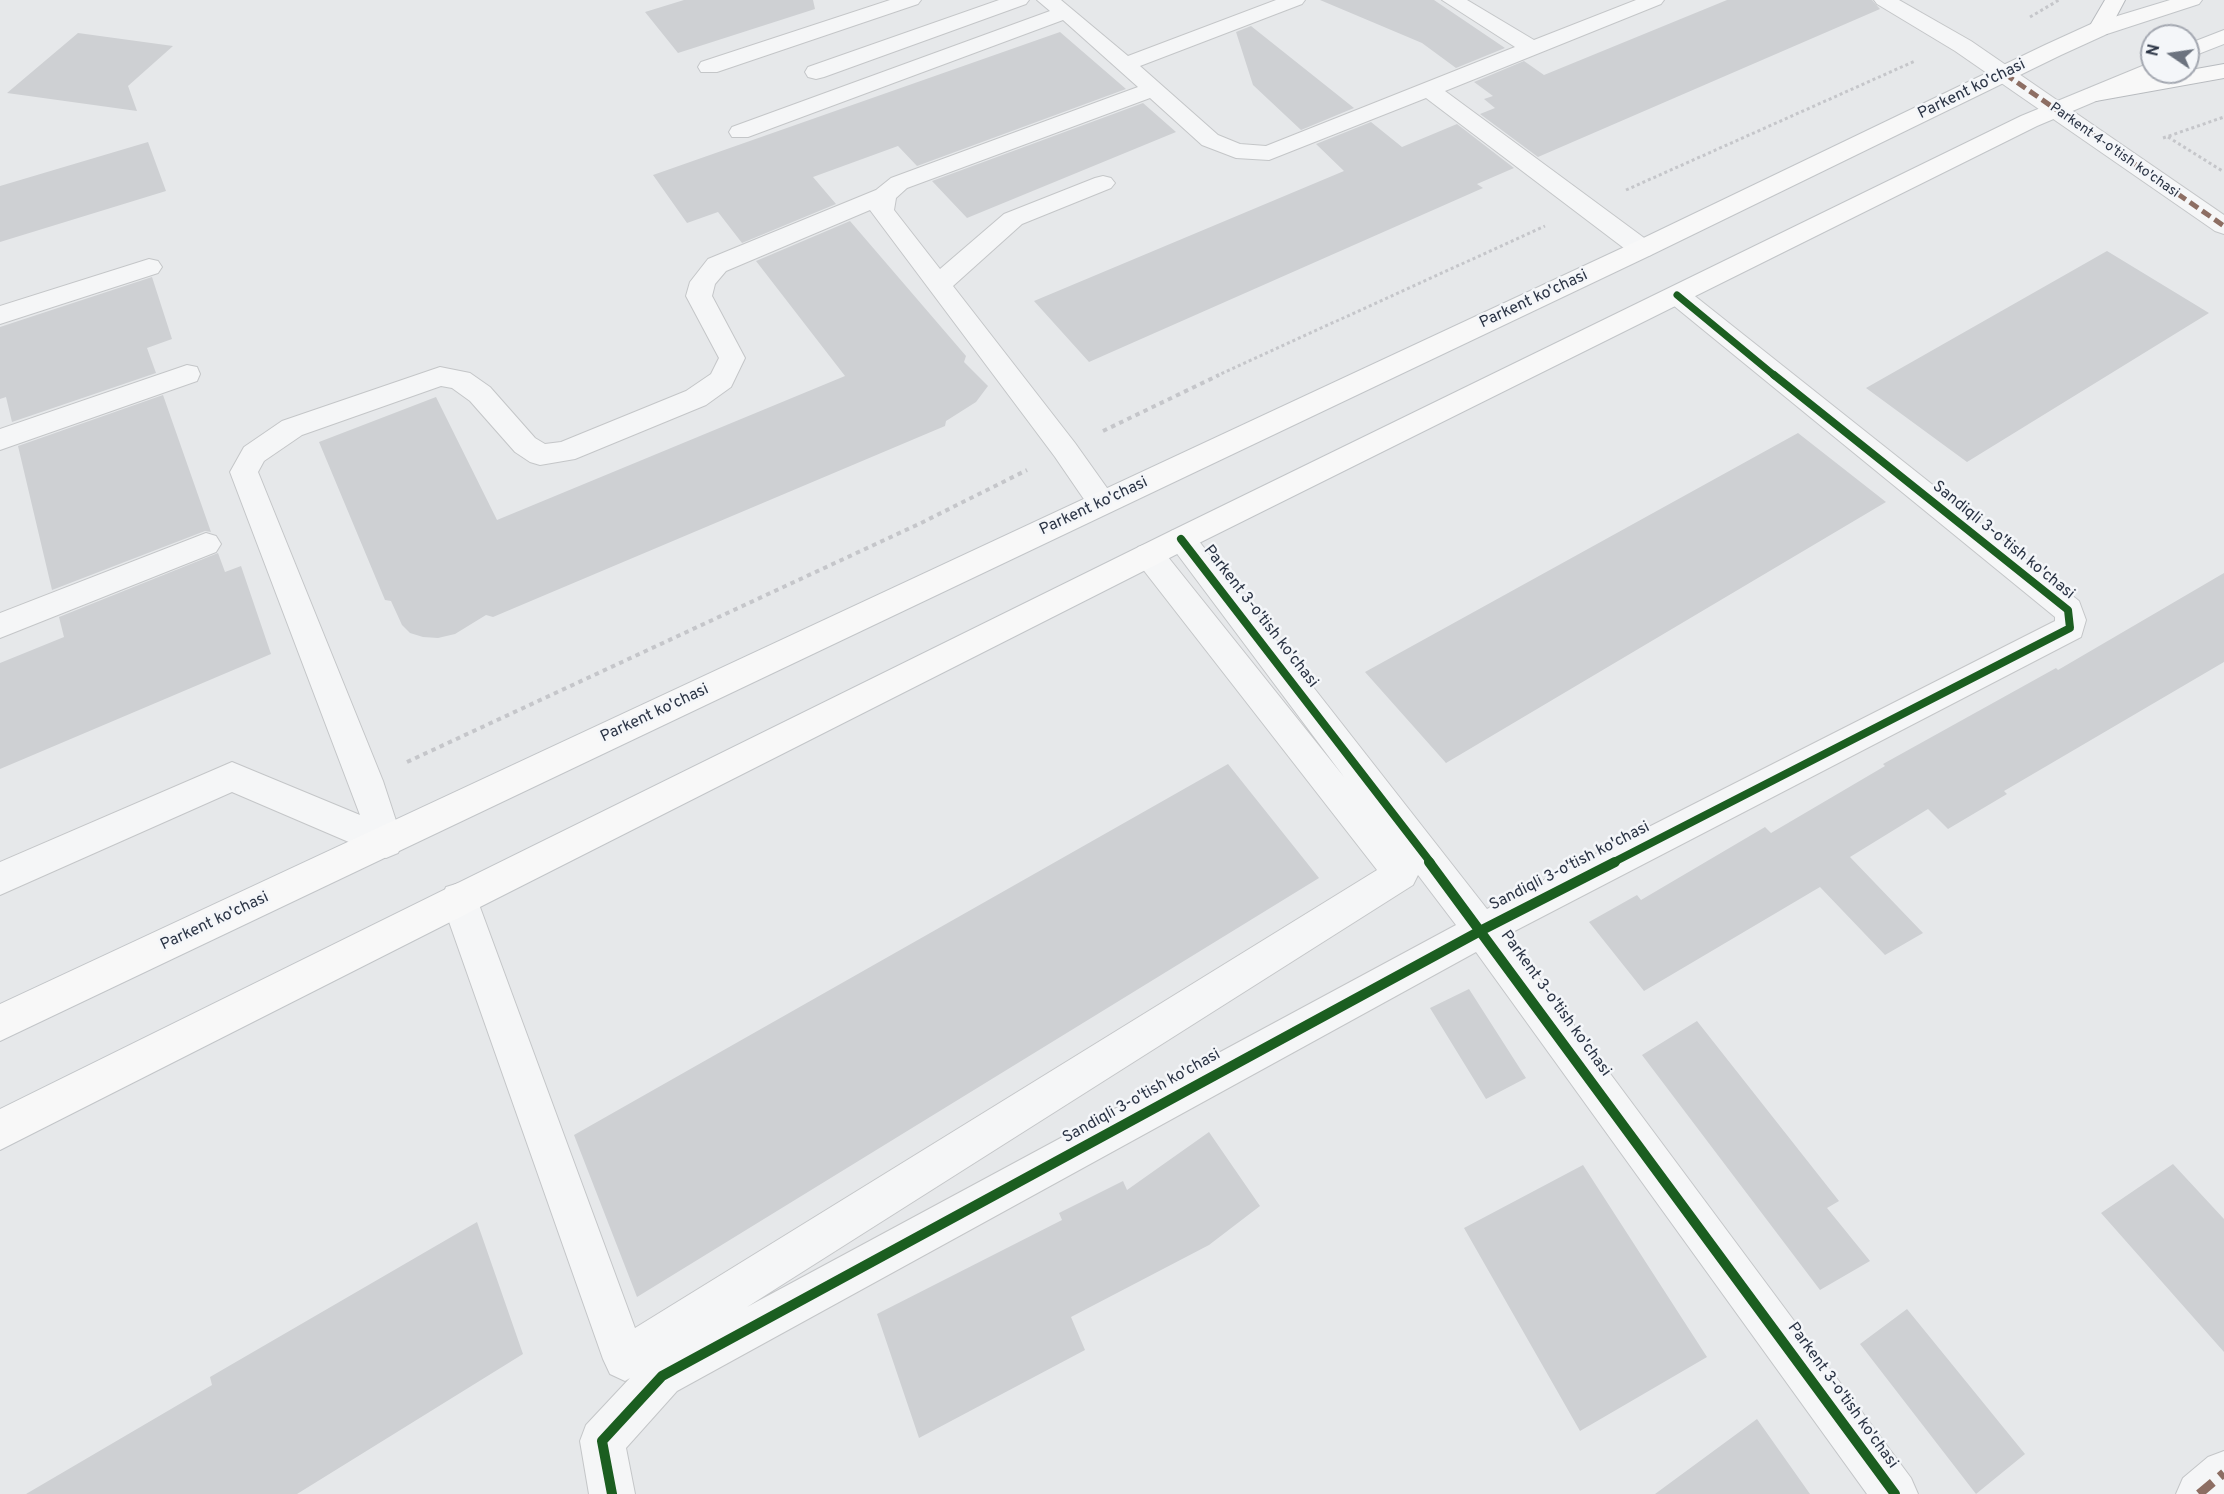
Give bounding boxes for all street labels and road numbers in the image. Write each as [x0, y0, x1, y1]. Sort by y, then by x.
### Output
street label: Parkent ko'chasi [1915, 56, 2029, 124]
street label: Parkent 4-o'tish ko'chasi [2046, 100, 2182, 202]
street label: Parkent ko'chasi [1477, 267, 1591, 333]
street label: Parkent ko'chasi [1037, 474, 1151, 540]
street label: Sandiqli 3-o'tish ko'chasi [1928, 478, 2078, 604]
street label: Parkent 3-o'tish ko'chasi [1198, 542, 1322, 692]
street label: Parkent ko'chasi [598, 681, 712, 747]
street label: Sandiqli 3-o'tish ko'chasi [1487, 818, 1653, 916]
street label: Parkent ko'chasi [158, 889, 272, 955]
street label: Parkent 3-o'tish ko'chasi [1496, 927, 1614, 1081]
street label: Sandiqli 3-o'tish ko'chasi [1060, 1046, 1224, 1148]
street label: Parkent 3-o'tish ko'chasi [1783, 1319, 1901, 1473]

